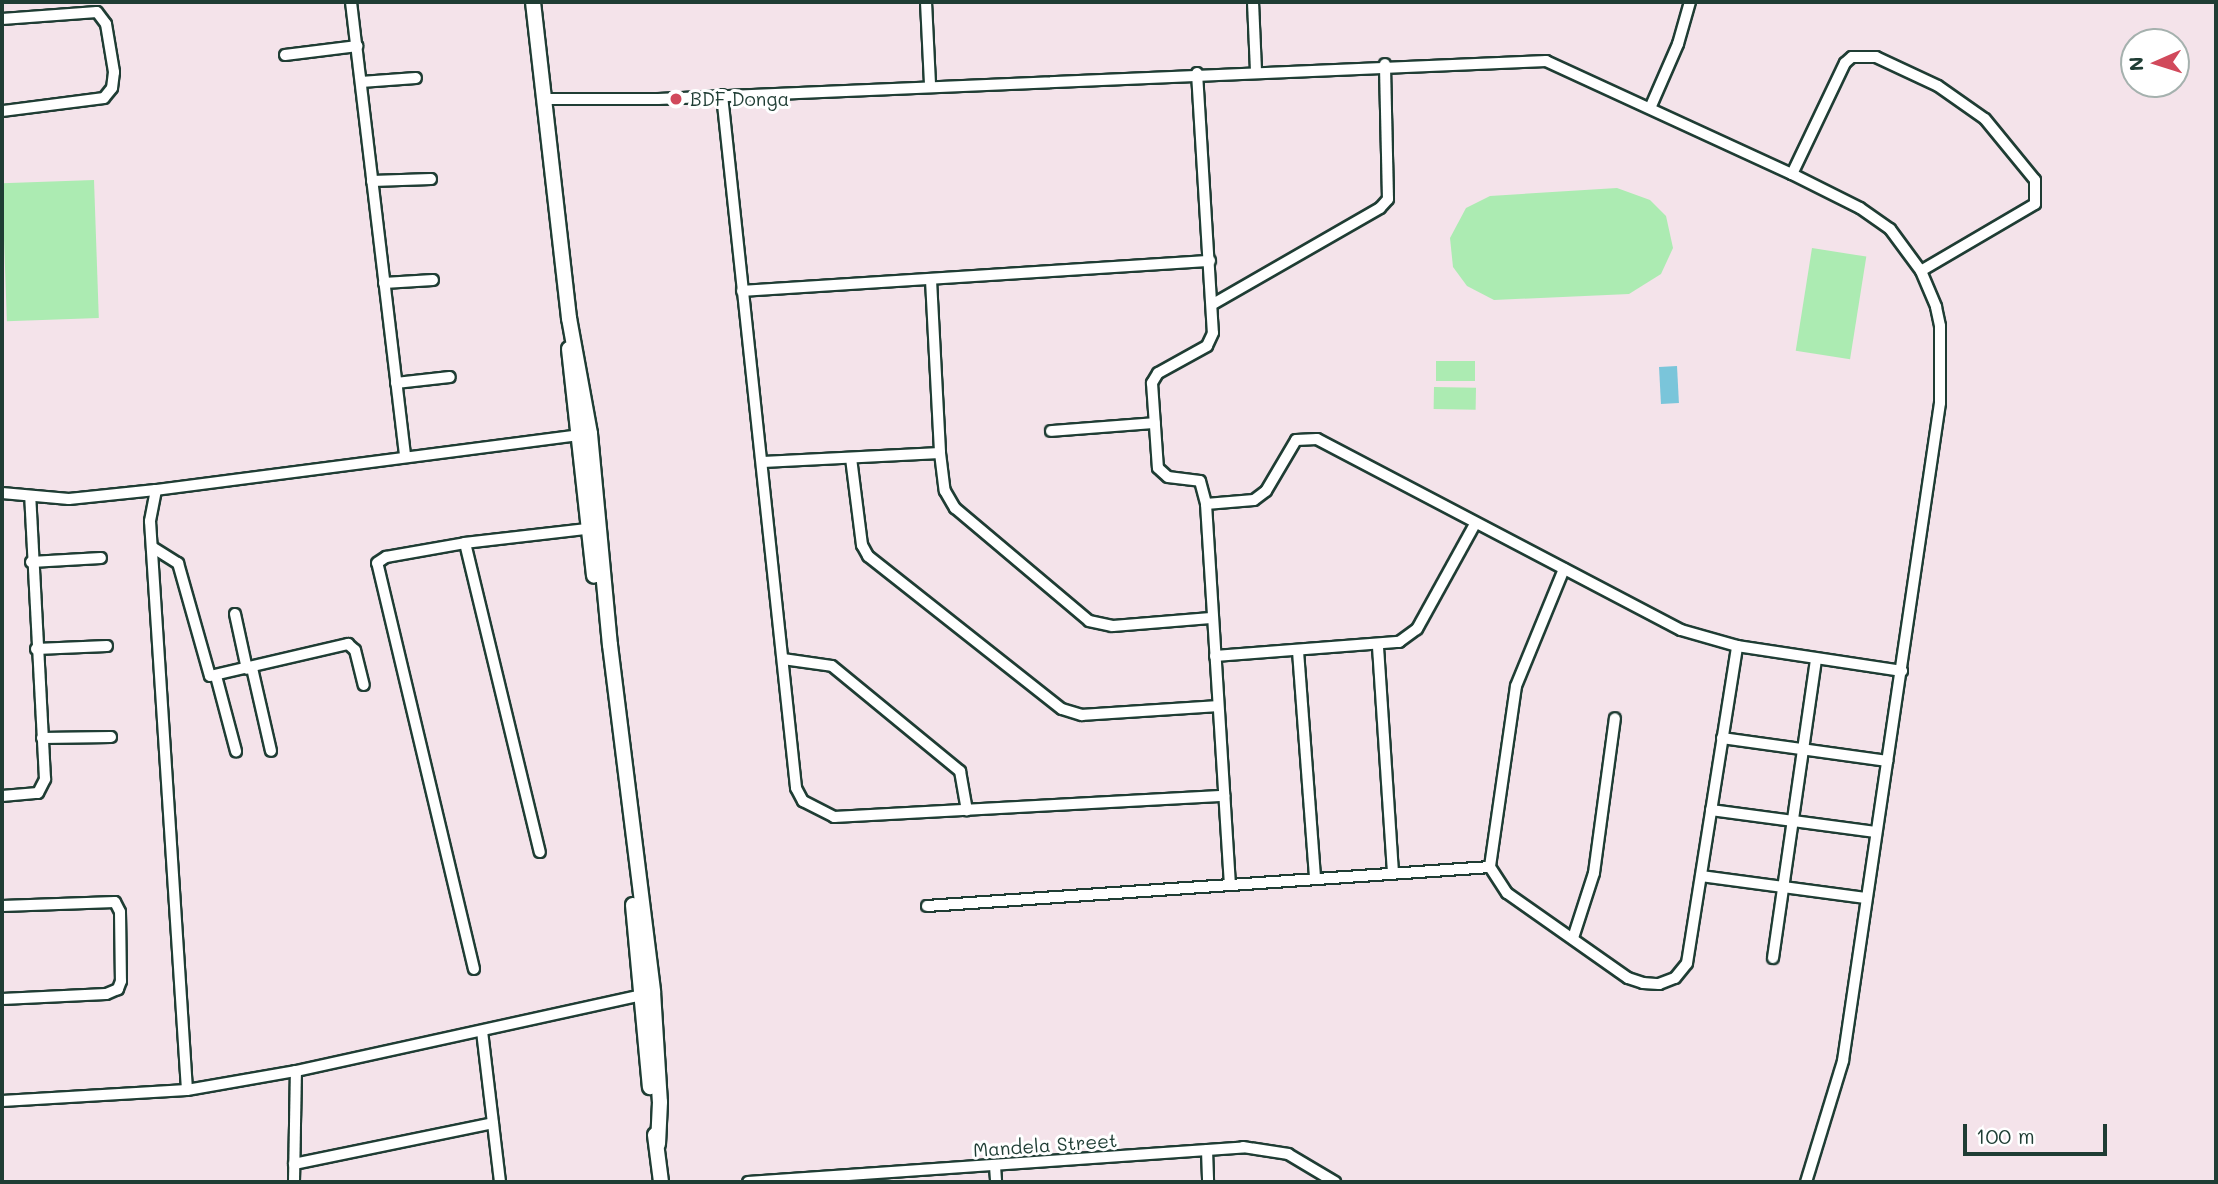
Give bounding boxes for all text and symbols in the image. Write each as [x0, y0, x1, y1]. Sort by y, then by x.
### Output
north arrow [2120, 28, 2190, 98]
text: N [2123, 56, 2148, 72]
place label: BDF Donga [690, 88, 789, 110]
marker: BDF Donga [668, 91, 684, 107]
scale bar [1966, 1110, 2110, 1154]
text: 100 m [1976, 1122, 2035, 1149]
street label: Mandela Street [972, 1129, 1118, 1161]

